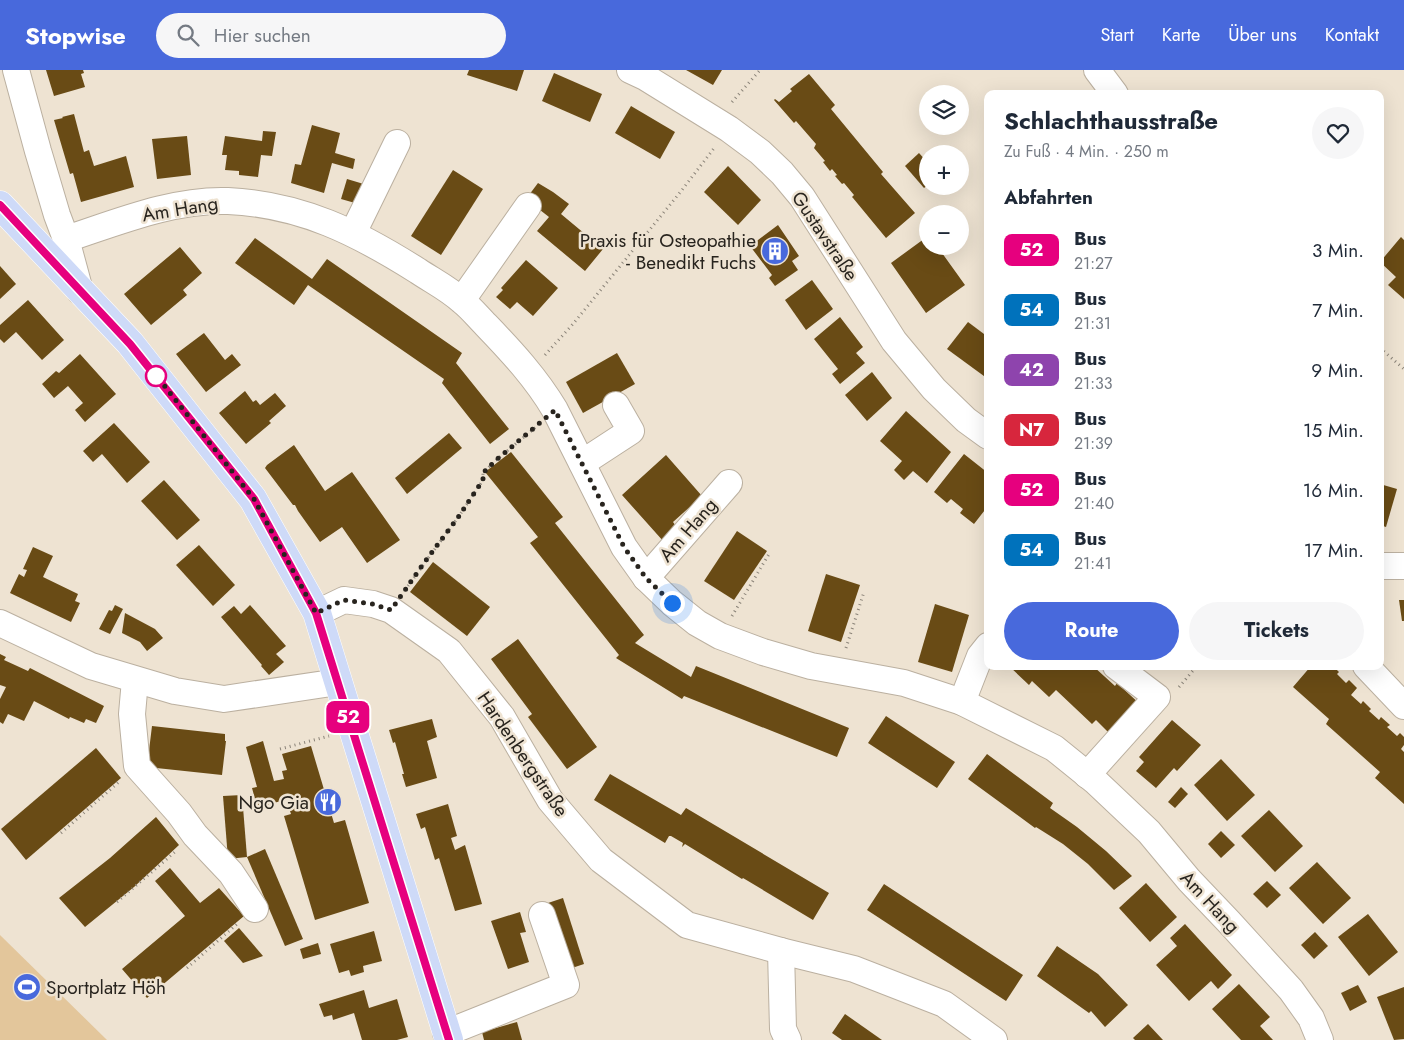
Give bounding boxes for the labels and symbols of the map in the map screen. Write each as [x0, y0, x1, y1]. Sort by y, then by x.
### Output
street label: Gustavstraße [785, 186, 865, 286]
street label: Am Hang [140, 190, 220, 228]
place label: Praxis für Osteopathie - Benedikt Fuchs [580, 227, 756, 276]
building icon: Praxis für Osteopathie - Benedikt Fuchs [760, 236, 790, 266]
unlabelled marker [145, 365, 167, 387]
street label: Am Hang [653, 492, 723, 568]
your location [660, 591, 685, 616]
street label: Hardenbergstraße [471, 686, 575, 822]
line badge: 52 [326, 701, 370, 733]
restaurant icon: Ngo Gia [313, 787, 343, 817]
place label: Ngo Gia [239, 789, 309, 816]
street label: Am Hang [1174, 865, 1246, 939]
sports icon: Sportplatz Höh [12, 972, 42, 1002]
place label: Sportplatz Höh [46, 974, 166, 1001]

